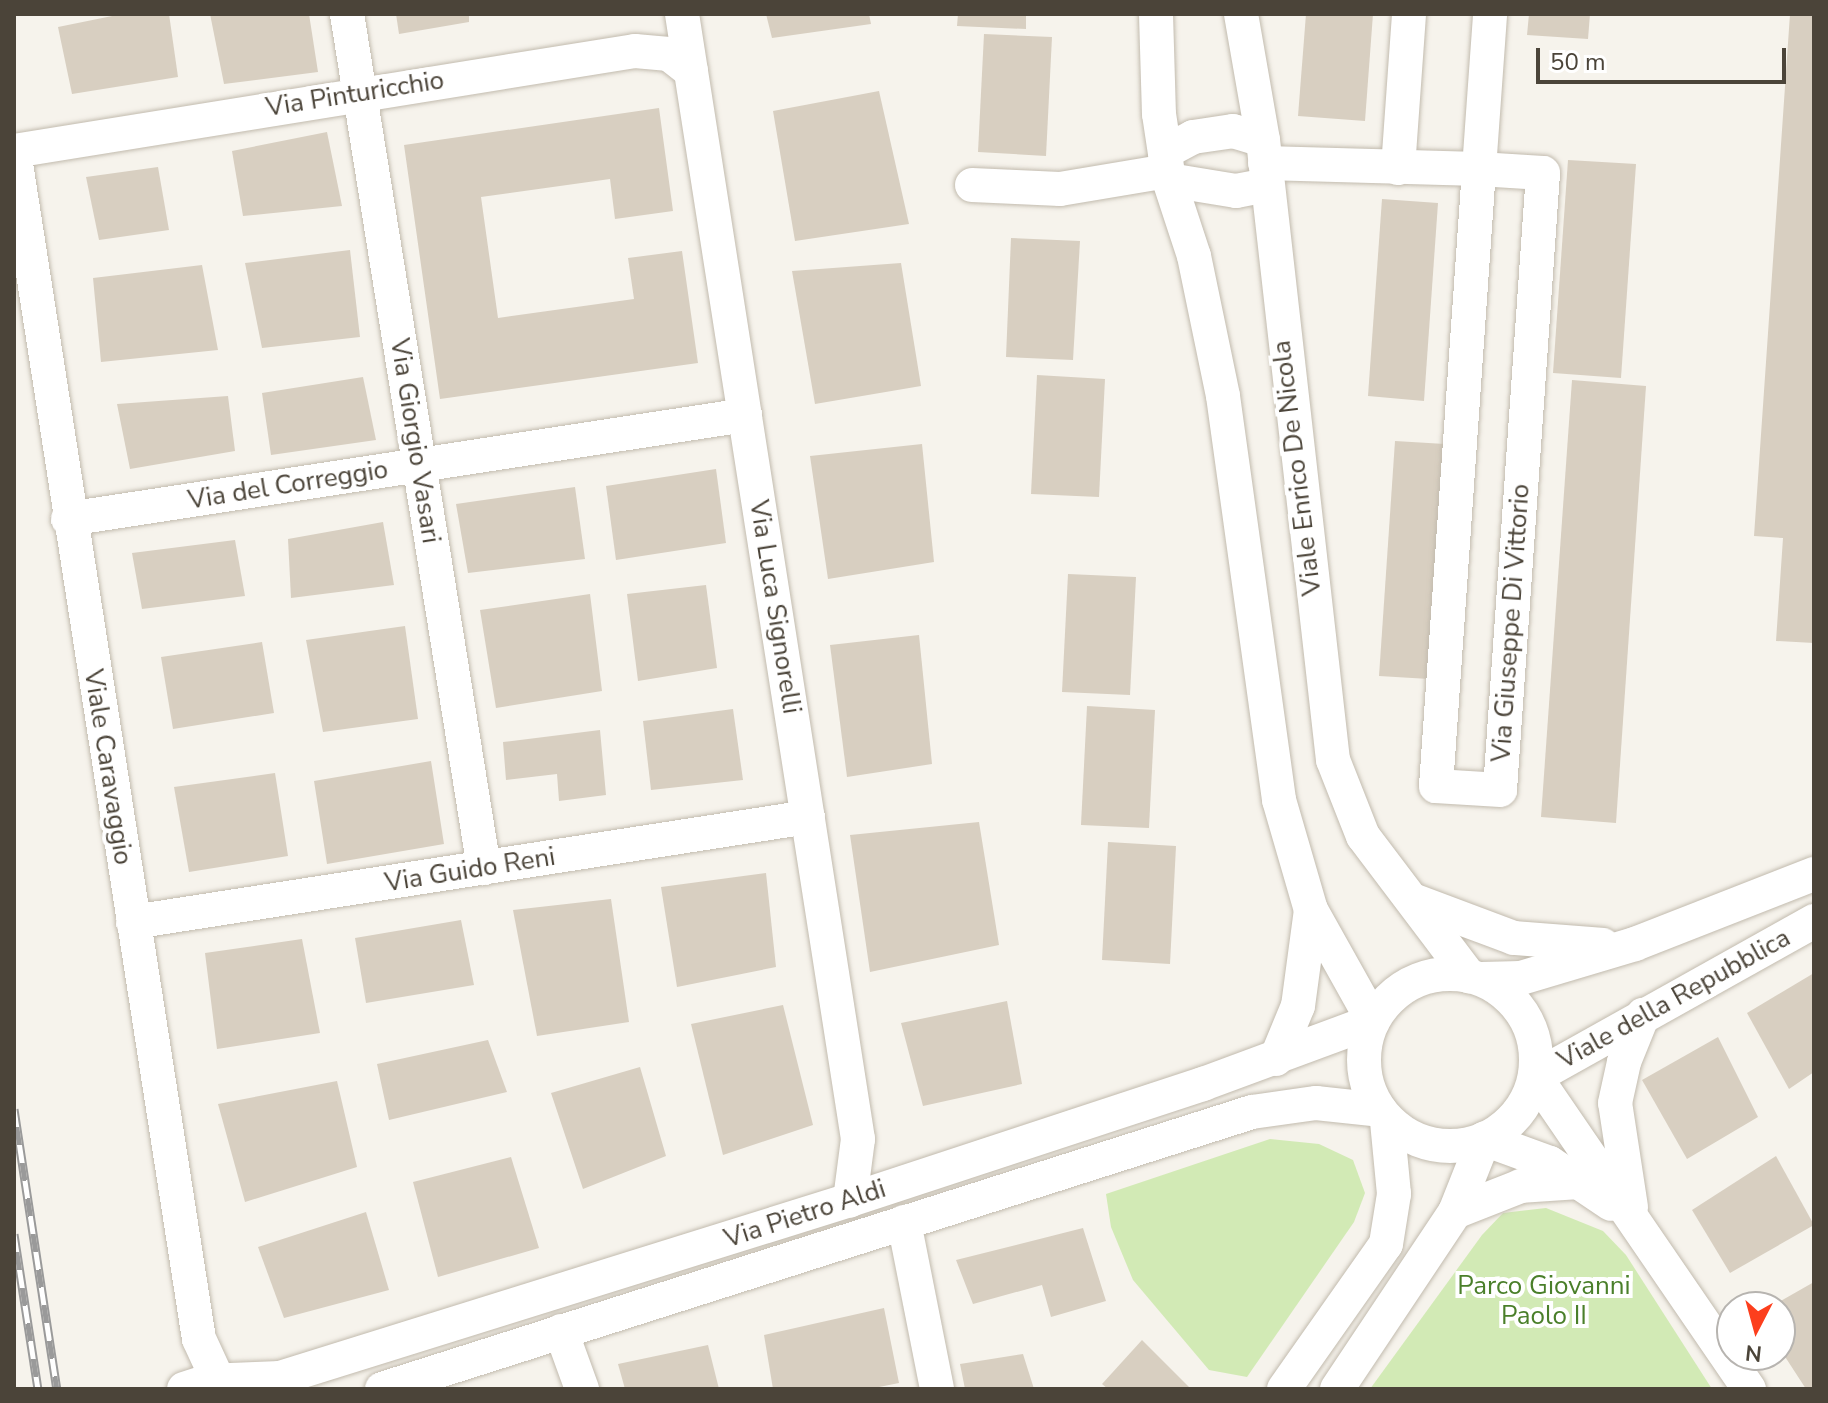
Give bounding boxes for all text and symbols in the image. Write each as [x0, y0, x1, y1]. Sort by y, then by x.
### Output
scale bar [1540, 32, 1790, 82]
text: 50 m [1550, 46, 1606, 78]
street label: Via Pinturicchio [264, 65, 446, 123]
street label: Via Giorgio Vasari [383, 336, 447, 546]
street label: Viale Enrico De Nicola [1266, 339, 1328, 597]
street label: Via del Correggio [186, 454, 390, 516]
street label: Via Giuseppe Di Vittorio [1486, 483, 1536, 763]
street label: Via Luca Signorelli [743, 498, 807, 716]
street label: Viale Caravaggio [77, 667, 139, 867]
street label: Via Guido Reni [383, 841, 557, 899]
street label: Viale della Repubblica [1552, 922, 1796, 1076]
street label: Via Pietro Aldi [720, 1173, 890, 1255]
park label: Parco Giovanni Paolo II [1457, 1270, 1631, 1332]
north arrow [1716, 1291, 1796, 1371]
text: N [1744, 1337, 1763, 1369]

